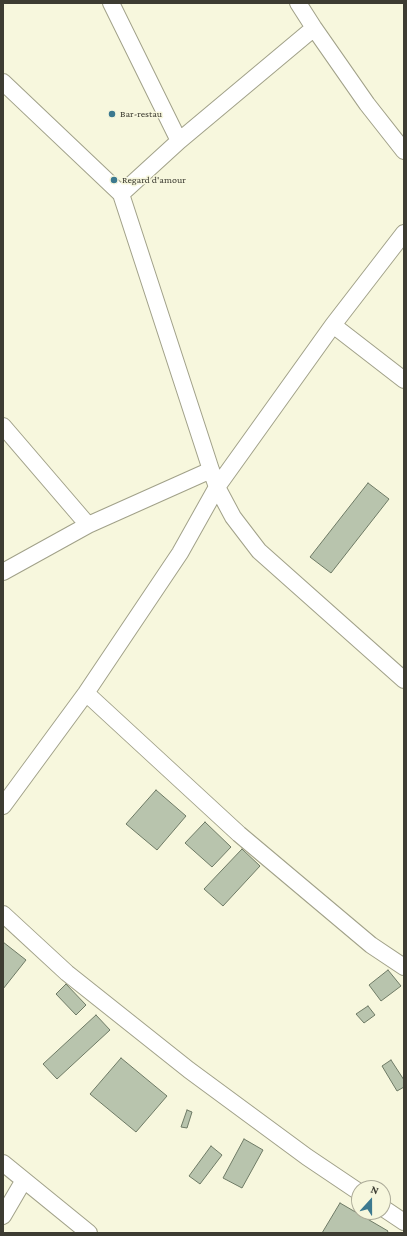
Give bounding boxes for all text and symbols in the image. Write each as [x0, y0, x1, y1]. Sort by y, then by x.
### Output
place label: Bar-restau [120, 108, 162, 120]
marker: Bar-restau [107, 109, 117, 119]
place label: Regard d'amour [122, 174, 186, 186]
marker: Regard d'amour [109, 175, 119, 185]
north arrow [351, 1180, 391, 1220]
text: N [369, 1183, 381, 1197]

